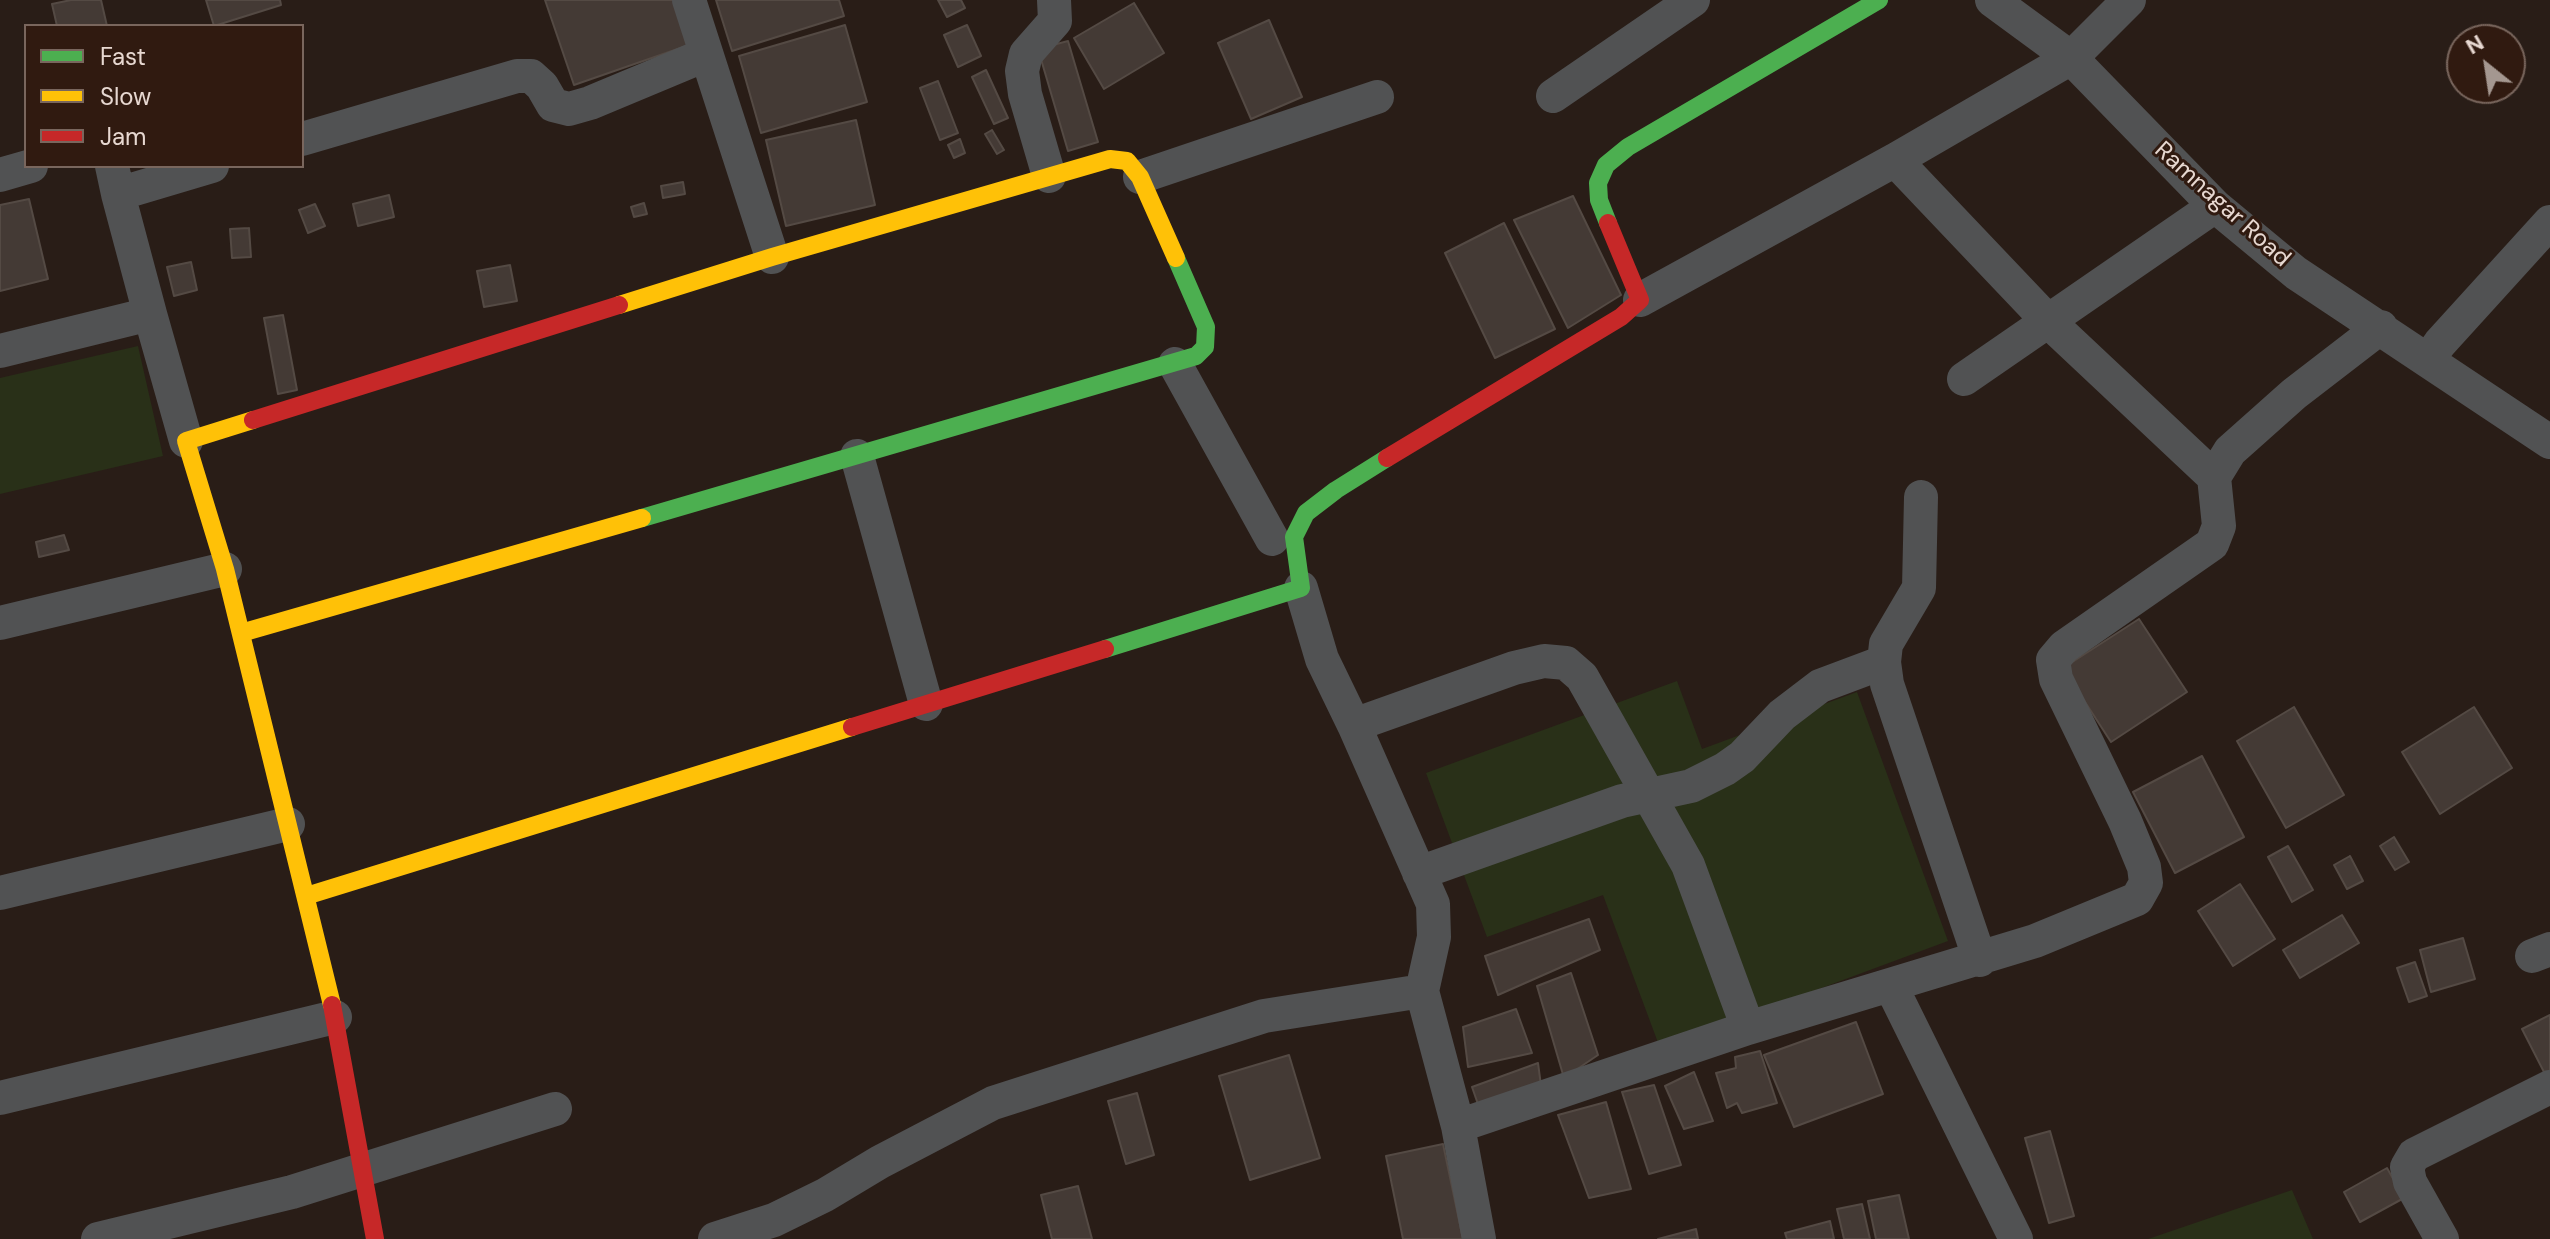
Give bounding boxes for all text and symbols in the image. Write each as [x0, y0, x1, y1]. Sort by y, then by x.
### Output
legend [24, 24, 304, 168]
north arrow [2446, 24, 2526, 104]
text: N [2461, 28, 2489, 61]
text: Fast [100, 41, 146, 72]
text: Slow [100, 81, 151, 112]
text: Jam [100, 121, 146, 152]
street label: Ramnagar Road [2148, 136, 2296, 274]

